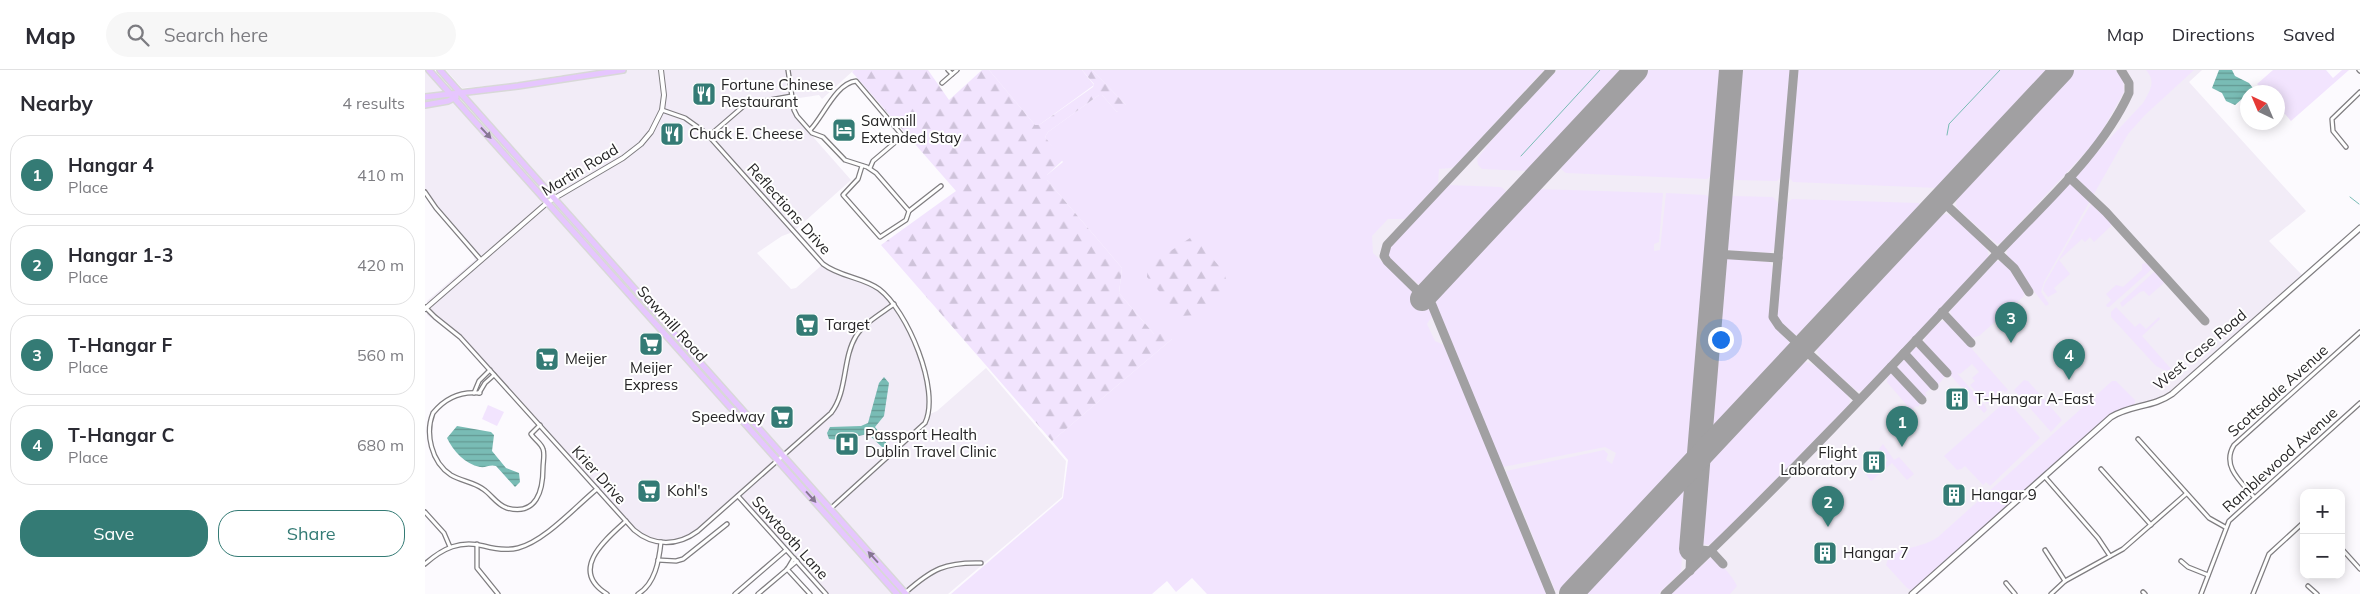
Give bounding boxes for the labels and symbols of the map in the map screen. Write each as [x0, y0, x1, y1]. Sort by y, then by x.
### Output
place label: Fortune Chinese Restaurant [721, 75, 834, 111]
restaurant icon: Fortune Chinese Restaurant [691, 81, 717, 107]
north arrow [2240, 85, 2285, 130]
place label: Sawmill Extended Stay [861, 111, 962, 147]
hotel icon: Sawmill Extended Stay [831, 117, 857, 143]
restaurant icon: Chuck E. Cheese [659, 121, 685, 147]
place label: Chuck E. Cheese [689, 124, 803, 143]
one-way arrow [480, 127, 492, 139]
street label: Martin Road [538, 139, 622, 200]
street label: Reflections Drive [743, 159, 835, 258]
street label: Sawmill Road [633, 282, 712, 366]
pin: 3 [1995, 302, 2027, 343]
street label: West Case Road [2149, 305, 2250, 394]
supermarket icon: Target [794, 312, 820, 338]
place label: Target [825, 315, 870, 334]
your location [1708, 327, 1734, 353]
supermarket icon: Meijer Express [638, 331, 664, 357]
pin: 4 [2053, 339, 2085, 380]
street label: Scottsdale Avenue [2223, 340, 2332, 441]
supermarket icon: Meijer [534, 346, 560, 372]
place label: Meijer [565, 349, 607, 368]
place label: Meijer Express [624, 358, 678, 394]
building icon: T-Hangar A-East [1944, 386, 1970, 412]
place label: T-Hangar A-East [1975, 389, 2094, 408]
street label: Ramblewood Avenue [2218, 403, 2341, 516]
supermarket icon: Speedway [769, 404, 795, 430]
pin: 1 [1886, 406, 1918, 447]
place label: Speedway [692, 407, 765, 426]
place label: Passport Health Dublin Travel Clinic [865, 425, 997, 461]
hospital icon: Passport Health Dublin Travel Clinic [834, 431, 860, 457]
street label: Krier Drive [568, 441, 631, 508]
place label: Flight Laboratory [1780, 443, 1857, 479]
building icon: Flight Laboratory [1861, 449, 1887, 475]
supermarket icon: Kohl's [636, 478, 662, 504]
place label: Kohl's [667, 481, 708, 500]
building icon: Hangar 9 [1941, 482, 1967, 508]
place label: Hangar 9 [1971, 485, 2037, 504]
pin: 2 [1812, 486, 1844, 527]
one-way arrow [805, 491, 817, 503]
street label: Sawtooth Lane [748, 492, 833, 583]
building icon: Hangar 7 [1812, 540, 1838, 566]
place label: Hangar 7 [1843, 543, 1909, 562]
one-way arrow [867, 550, 878, 563]

